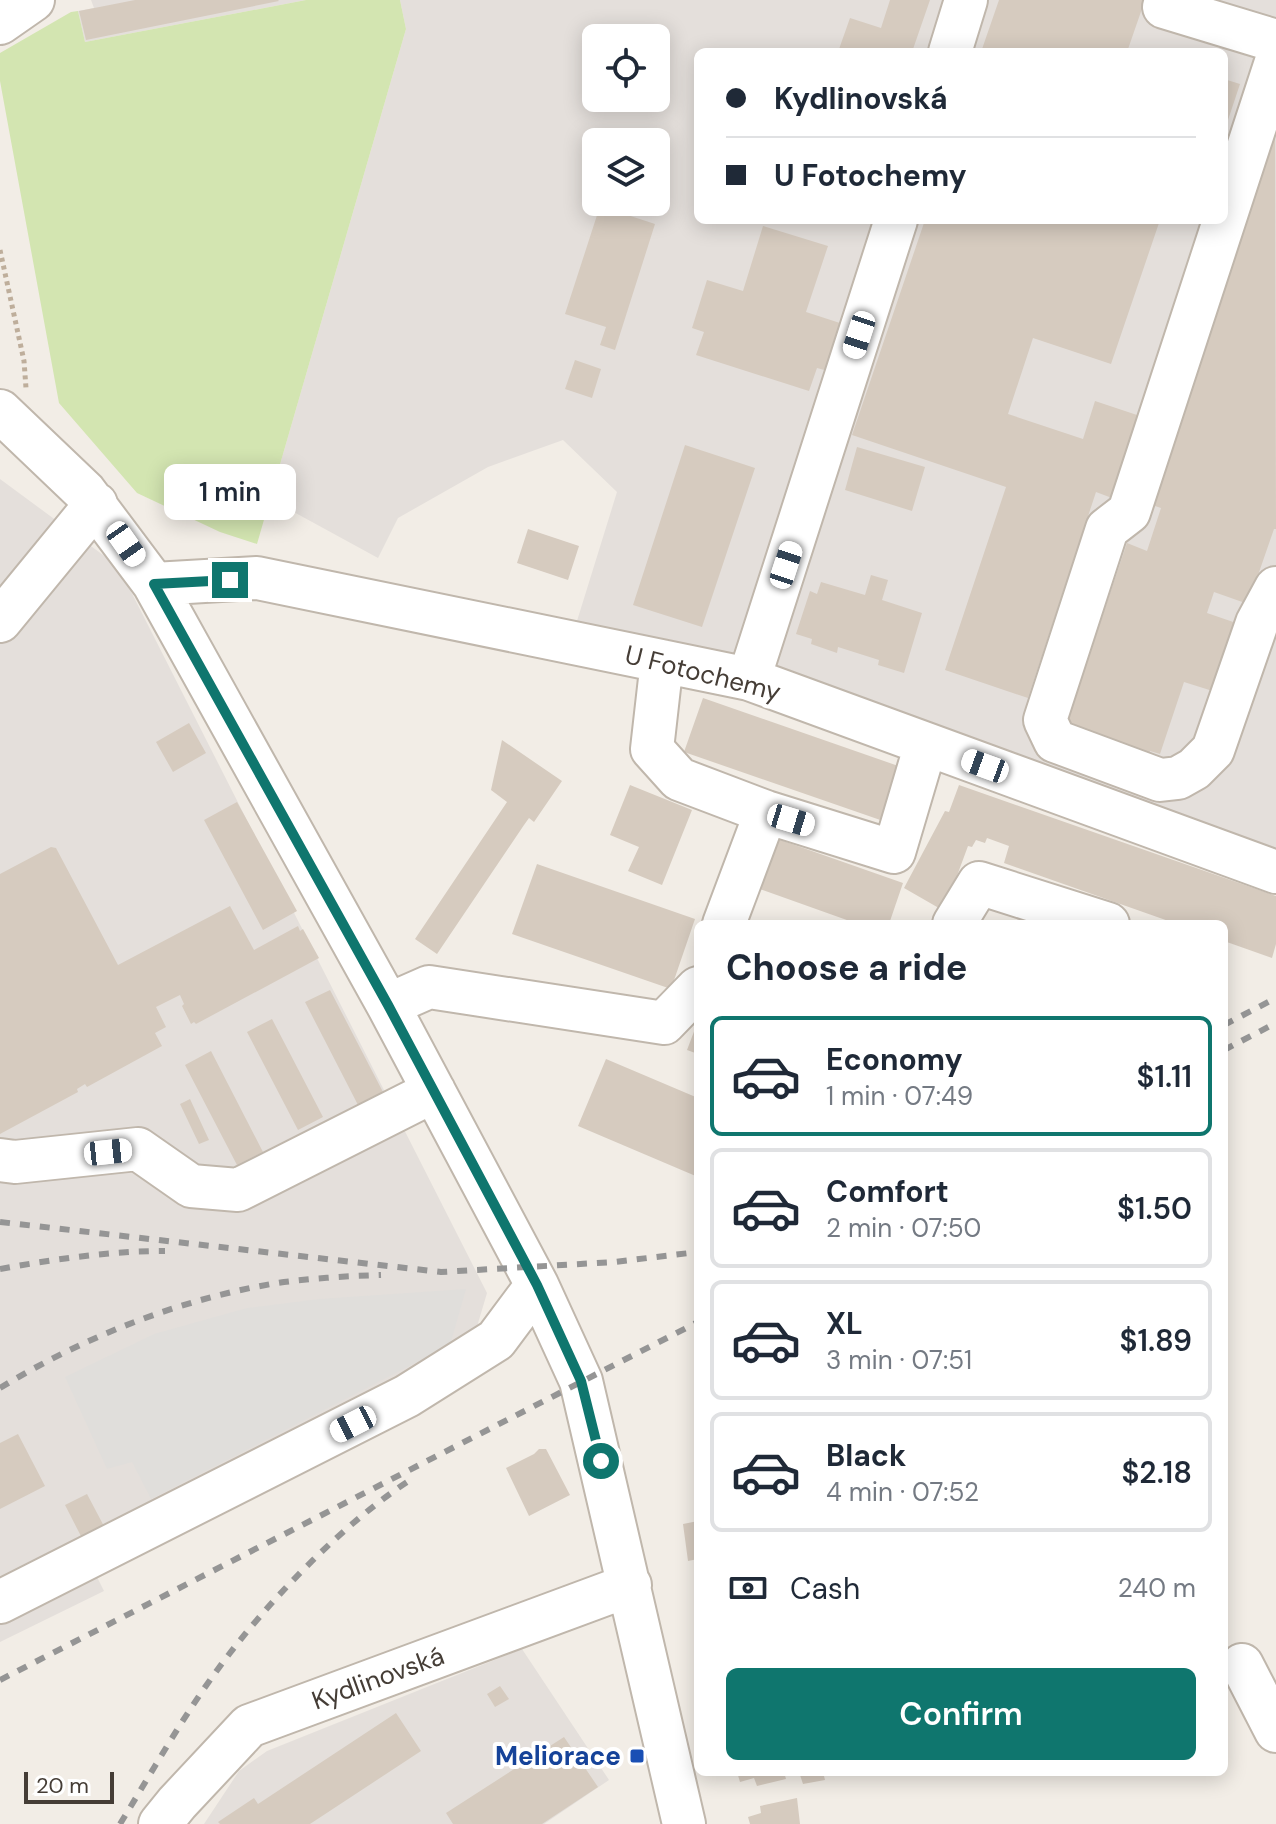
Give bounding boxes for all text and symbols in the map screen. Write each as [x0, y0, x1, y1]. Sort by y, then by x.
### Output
map controls [582, 24, 670, 216]
button: locate [582, 24, 670, 112]
text: Kydlinovská [774, 79, 948, 118]
button: layers [582, 128, 670, 216]
text: U Fotochemy [774, 156, 967, 195]
car [840, 308, 878, 362]
callout: 1 min [164, 464, 296, 520]
text: 1 min [199, 475, 261, 509]
car [102, 517, 150, 571]
car [767, 538, 805, 592]
route end [212, 562, 248, 598]
street label: U Fotochemy [622, 637, 784, 709]
car [958, 747, 1012, 785]
car [765, 802, 817, 838]
text: Choose a ride [726, 944, 967, 991]
icon: car [730, 1040, 802, 1112]
text: Economy [826, 1040, 963, 1079]
text: $1.11 [1137, 1057, 1192, 1096]
text: 1 min · 07:49 [826, 1079, 973, 1113]
car [83, 1138, 133, 1166]
icon: car [730, 1172, 802, 1244]
text: Comfort [826, 1172, 949, 1211]
text: $1.50 [1117, 1189, 1192, 1228]
text: 2 min · 07:50 [826, 1211, 981, 1245]
icon: car [730, 1304, 802, 1376]
text: XL [826, 1304, 863, 1343]
text: $1.89 [1120, 1321, 1192, 1360]
text: 3 min · 07:51 [826, 1343, 972, 1377]
car [326, 1402, 380, 1446]
icon: car [730, 1436, 802, 1508]
text: Black [826, 1436, 906, 1475]
route start [583, 1443, 619, 1479]
text: $2.18 [1121, 1453, 1192, 1492]
text: 4 min · 07:52 [826, 1475, 979, 1509]
icon: cash [726, 1566, 770, 1610]
text: Cash [790, 1569, 860, 1608]
text: 240 m [1118, 1571, 1196, 1605]
street label: Kydlinovská [307, 1638, 449, 1718]
button: Confirm [726, 1668, 1196, 1760]
place label: Meliorace [495, 1739, 621, 1773]
marker: Meliorace [628, 1747, 646, 1765]
scale bar [24, 1768, 114, 1804]
text: 20 m [36, 1771, 89, 1800]

